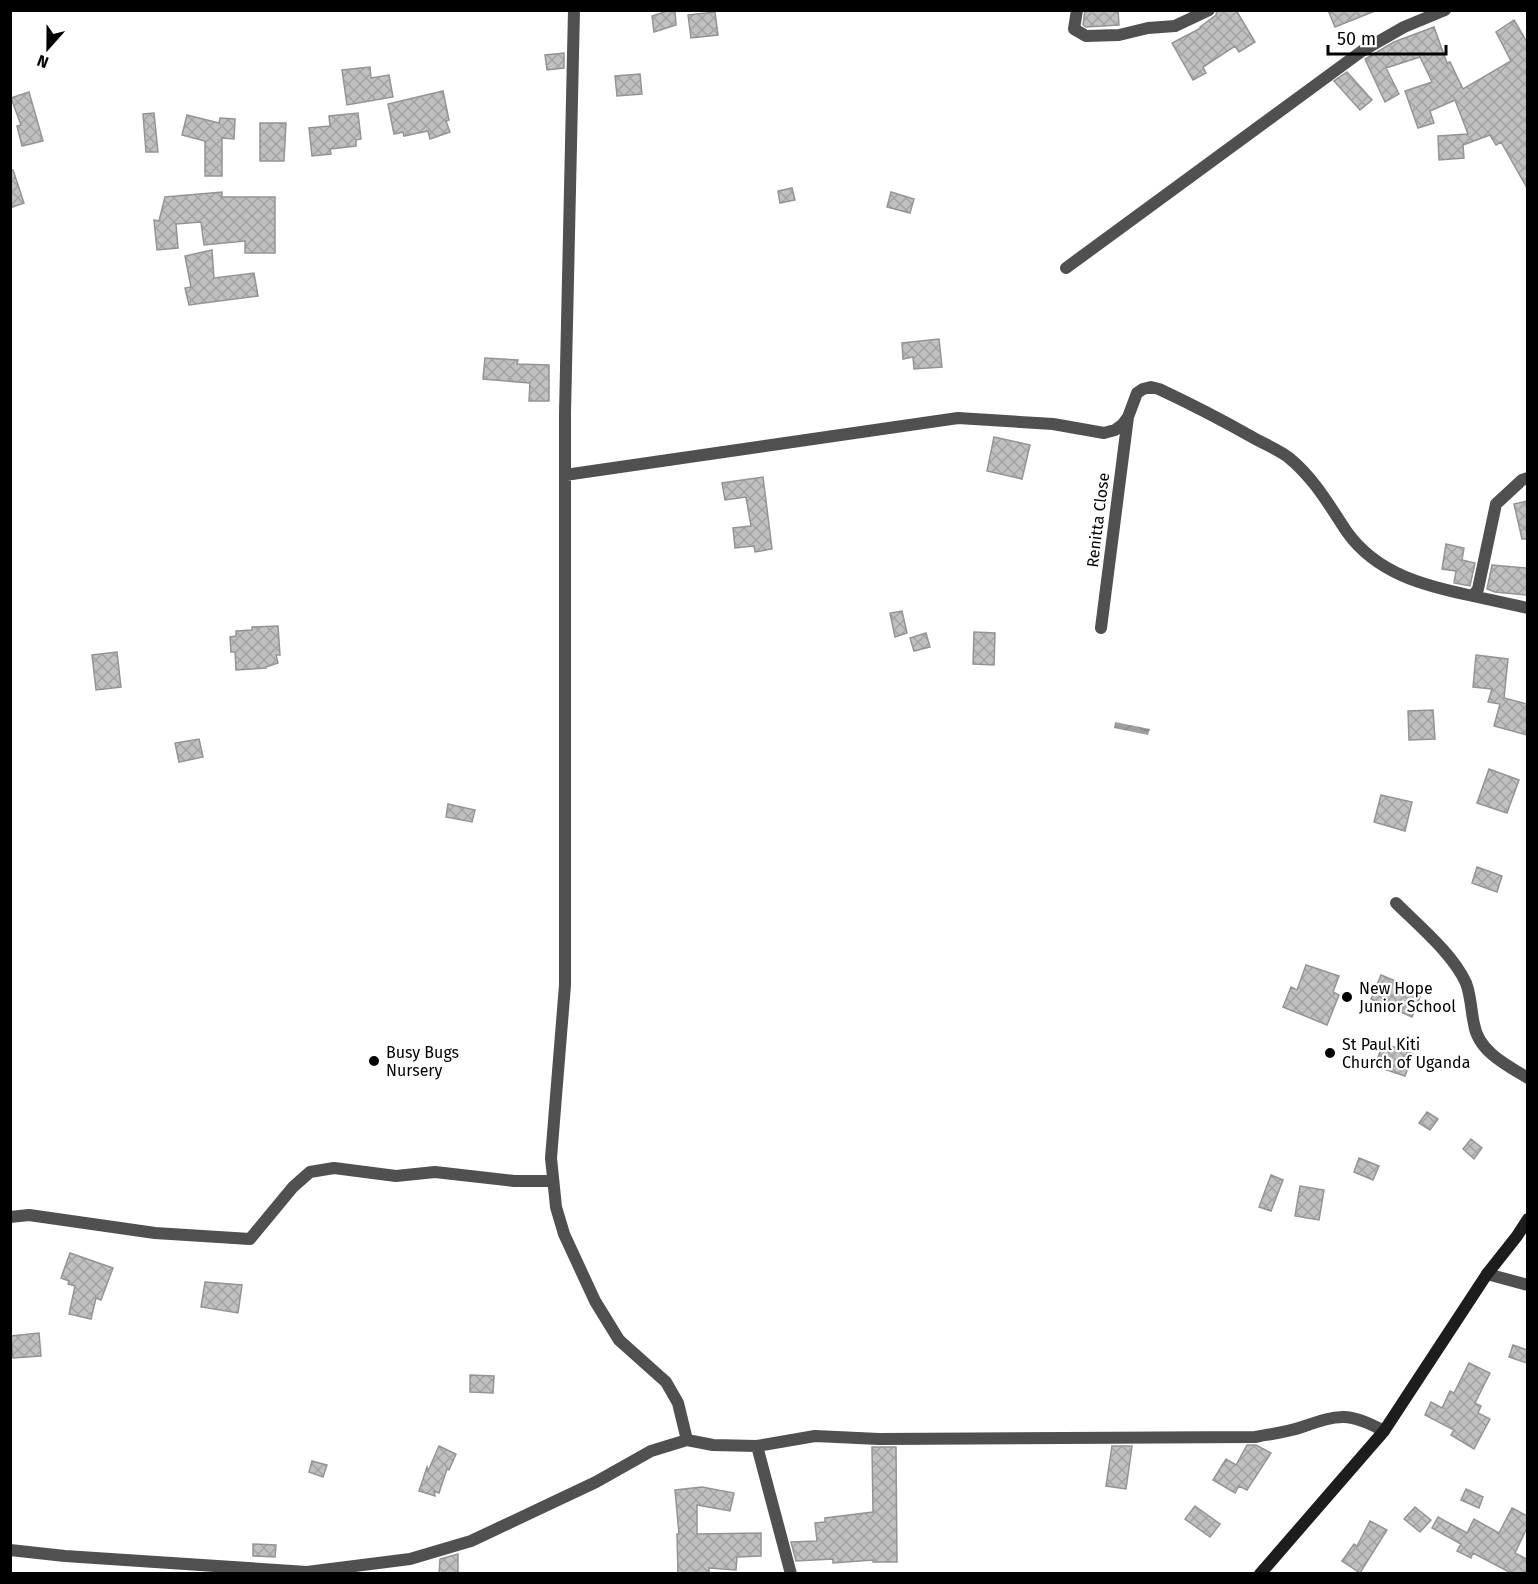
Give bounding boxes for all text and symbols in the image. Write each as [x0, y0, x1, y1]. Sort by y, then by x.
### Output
north arrow [18, 18, 78, 78]
scale bar [1328, 18, 1446, 56]
text: 50 m [1337, 28, 1376, 50]
text: N [34, 51, 51, 72]
street label: Renitta Close [1083, 472, 1113, 568]
place label: New Hope Junior School [1359, 979, 1456, 1016]
marker: New Hope Junior School [1340, 990, 1354, 1004]
place label: St Paul Kiti Church of Uganda [1342, 1035, 1470, 1072]
place label: Busy Bugs Nursery [386, 1043, 459, 1080]
marker: St Paul Kiti Church of Uganda [1323, 1046, 1337, 1060]
marker: Busy Bugs Nursery [367, 1054, 381, 1068]

